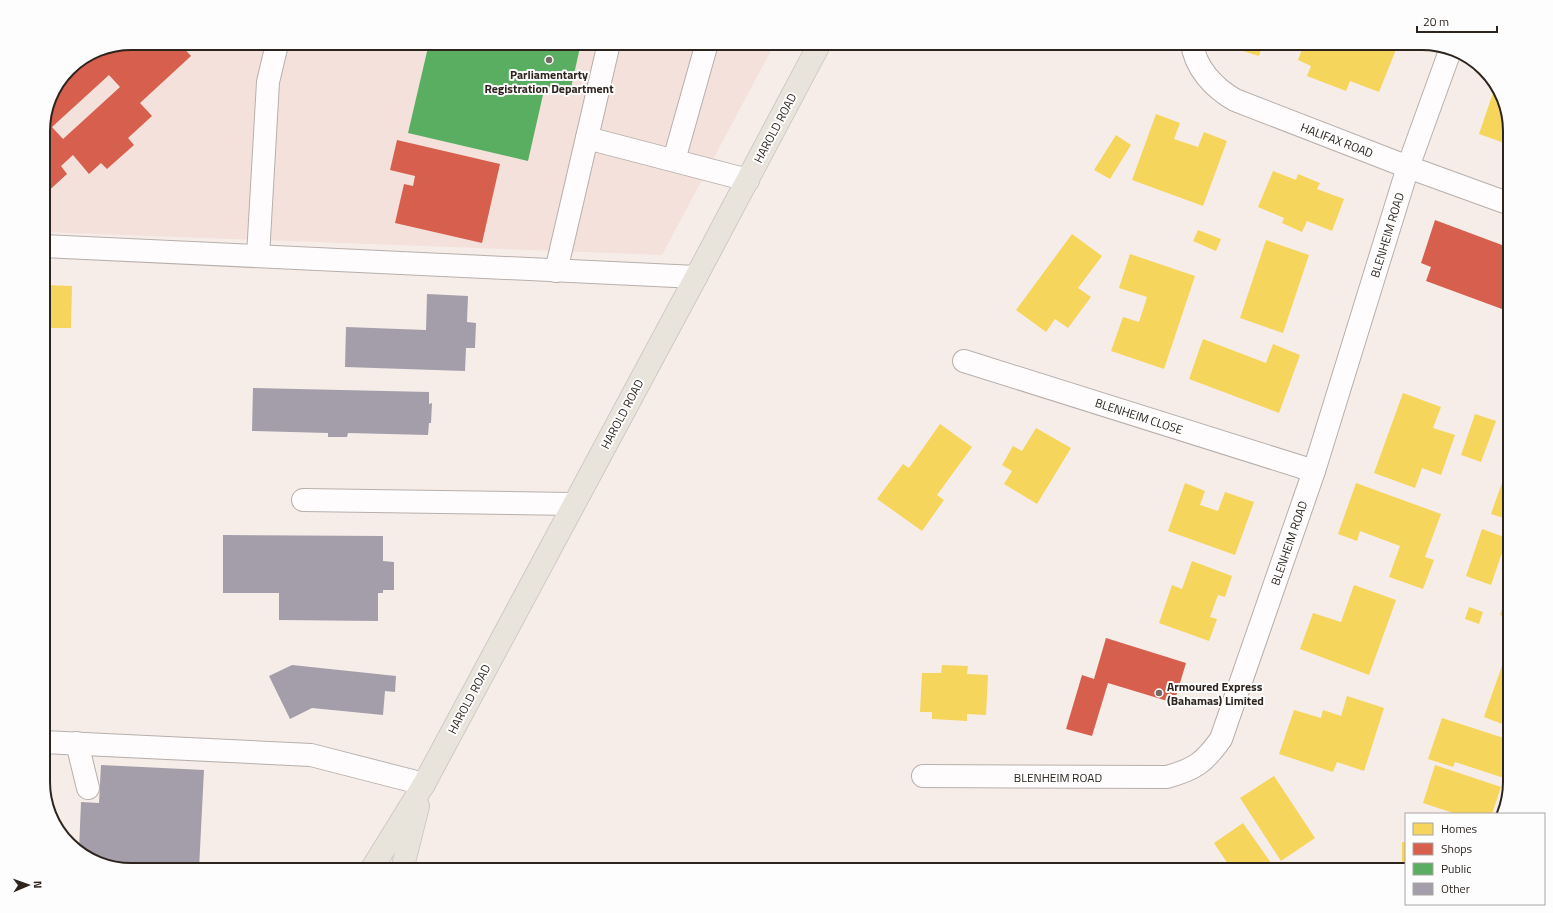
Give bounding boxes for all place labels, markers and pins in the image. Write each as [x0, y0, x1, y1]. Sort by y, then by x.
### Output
marker: Parliamentarty Registration Department [544, 55, 554, 65]
place label: Parliamentarty Registration Department [484, 65, 614, 98]
place label: Armoured Express (Bahamas) Limited [1167, 677, 1264, 710]
marker: Armoured Express (Bahamas) Limited [1154, 688, 1164, 698]

